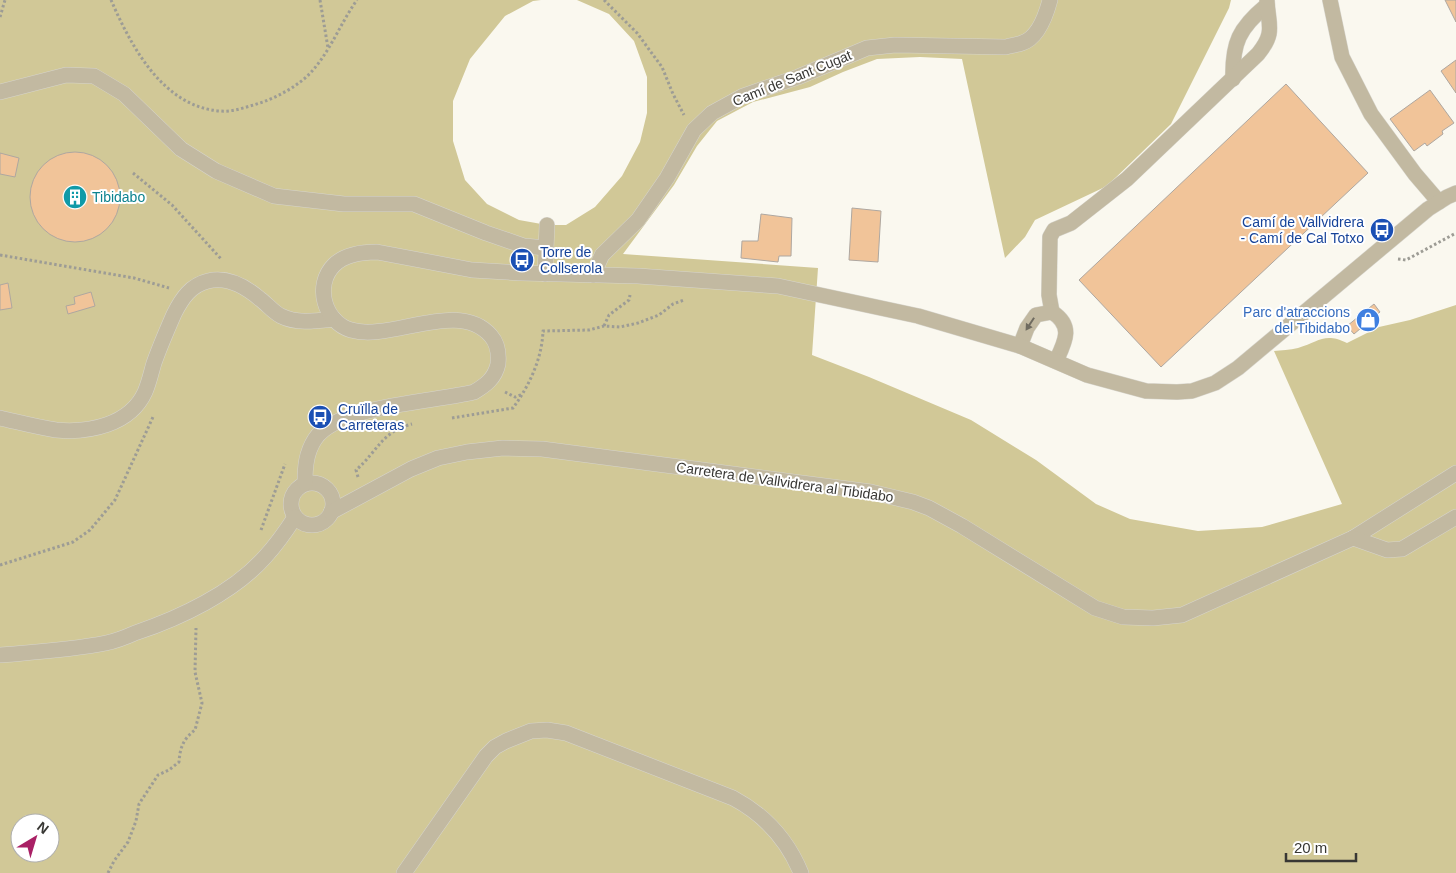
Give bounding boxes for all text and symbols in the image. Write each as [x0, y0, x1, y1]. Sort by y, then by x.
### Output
street label: Camí de Sant Cugat [730, 47, 854, 109]
building icon: Tibidabo [62, 184, 88, 210]
place label: Tibidabo [92, 189, 145, 205]
place label: Camí de Vallvidrera - Camí de Cal Totxo [1241, 214, 1364, 246]
bus stop icon: Camí de Vallvidrera - Camí de Cal Totxo [1369, 217, 1395, 243]
place label: Torre de Collserola [540, 244, 602, 276]
bus stop icon: Torre de Collserola [509, 247, 535, 273]
place label: Parc d'atraccions del Tibidabo [1243, 304, 1350, 336]
shop icon: Parc d'atraccions del Tibidabo [1355, 307, 1381, 333]
one-way arrow [1026, 317, 1035, 330]
place label: Cruïlla de Carreteras [338, 401, 404, 433]
bus stop icon: Cruïlla de Carreteras [307, 404, 333, 430]
street label: Carretera de Vallvidrera al Tibidabo [675, 459, 895, 505]
north arrow [10, 813, 60, 863]
text: N [34, 818, 52, 837]
scale bar [1286, 830, 1356, 862]
text: 20 m [1294, 839, 1327, 856]

